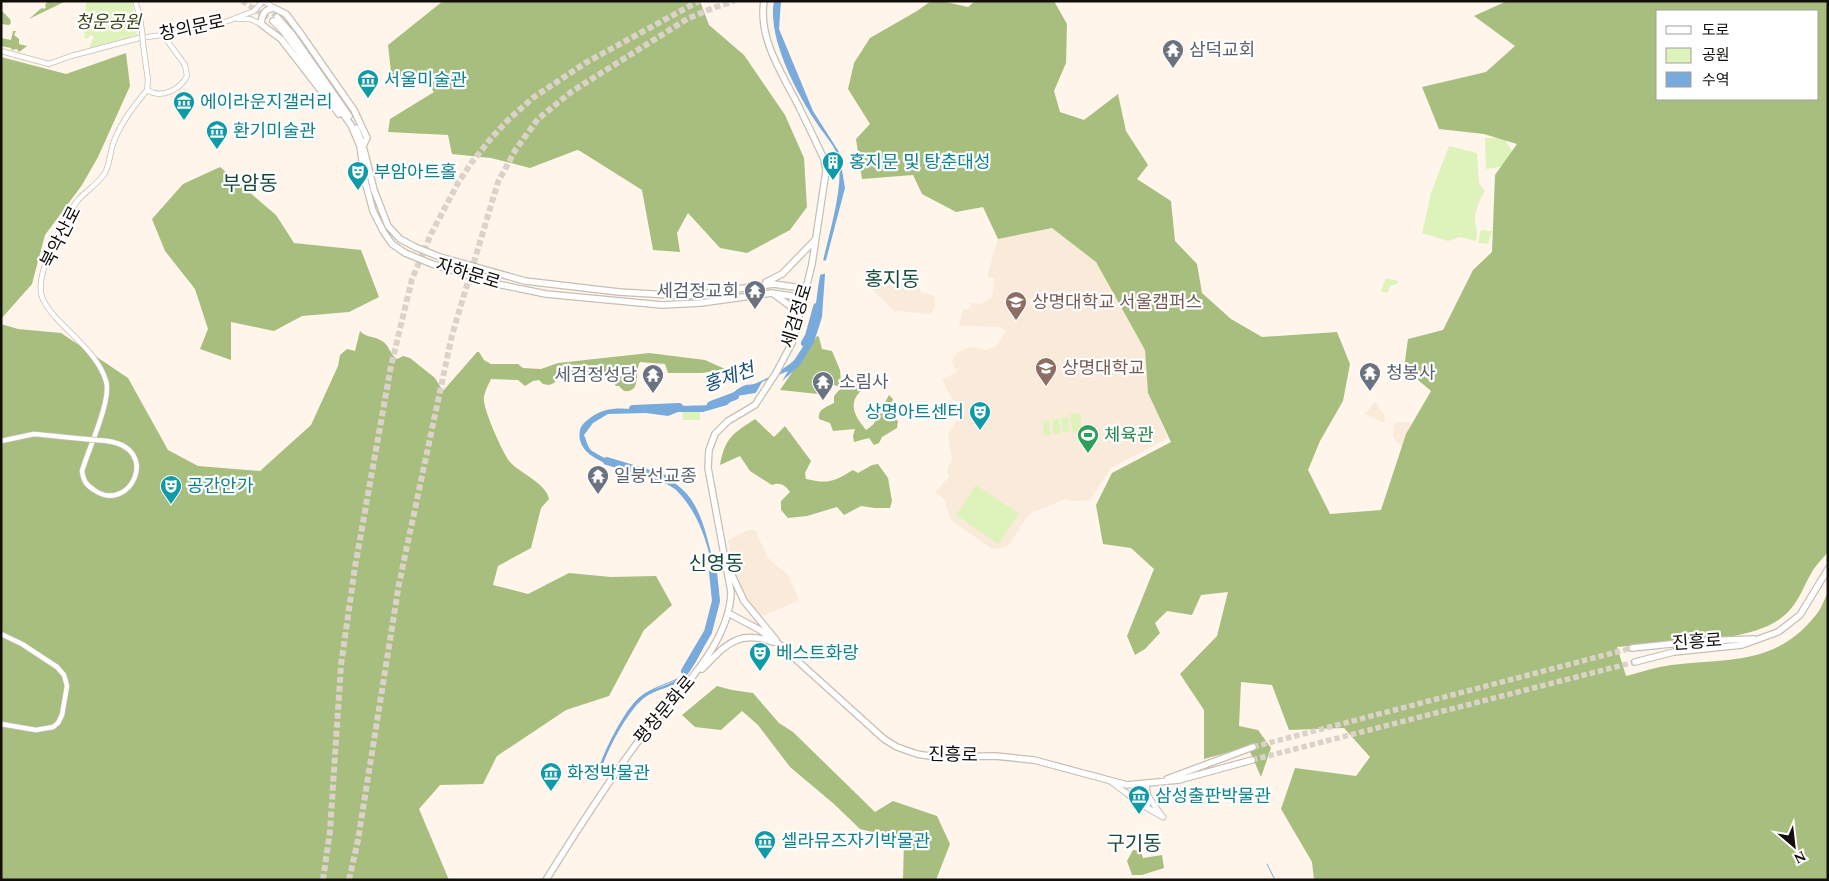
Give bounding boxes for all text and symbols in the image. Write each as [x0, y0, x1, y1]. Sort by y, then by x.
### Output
street label: 창의문로 [157, 8, 227, 48]
park label: 청운공원 [75, 9, 143, 36]
legend [1656, 10, 1819, 100]
text: 도로 [1702, 19, 1730, 42]
place label: 삼덕교회 [1189, 37, 1255, 64]
temple icon: 삼덕교회 [1161, 38, 1185, 69]
text: 공원 [1702, 44, 1730, 67]
place label: 서울미술관 [384, 67, 467, 94]
museum icon: 서울미술관 [356, 68, 380, 99]
text: 수역 [1702, 69, 1730, 92]
place label: 에이라운지갤러리 [200, 89, 332, 116]
museum icon: 에이라운지갤러리 [172, 90, 196, 121]
place label: 환기미술관 [233, 118, 316, 145]
museum icon: 환기미술관 [205, 119, 229, 150]
place label: 홍지문 및 탕춘대성 [849, 149, 990, 176]
building icon: 홍지문 및 탕춘대성 [821, 150, 845, 181]
place label: 부암아트홀 [374, 159, 457, 186]
theatre icon: 부암아트홀 [346, 160, 370, 191]
district label: 부암동 [222, 169, 278, 199]
street label: 북악산로 [34, 201, 88, 273]
street label: 자하문로 [432, 251, 504, 297]
district label: 홍지동 [864, 265, 920, 295]
place label: 세검정교회 [656, 278, 739, 305]
temple icon: 세검정교회 [743, 279, 767, 310]
street label: 세검정로 [774, 280, 820, 352]
place label: 상명대학교 서울캠퍼스 [1032, 289, 1202, 316]
school or university icon: 상명대학교 서울캠퍼스 [1004, 290, 1028, 321]
water label: 홍제천 [699, 355, 760, 400]
place label: 상명대학교 [1062, 355, 1145, 382]
school or university icon: 상명대학교 [1034, 356, 1058, 387]
place label: 청봉사 [1386, 360, 1436, 387]
temple icon: 청봉사 [1358, 361, 1382, 392]
place label: 세검정성당 [554, 362, 637, 389]
temple icon: 세검정성당 [641, 363, 665, 394]
place label: 소림사 [839, 369, 889, 396]
temple icon: 소림사 [811, 370, 835, 401]
place label: 상명아트센터 [865, 399, 964, 426]
theatre icon: 상명아트센터 [968, 400, 992, 431]
place label: 체육관 [1104, 422, 1154, 449]
sports icon: 체육관 [1076, 423, 1100, 454]
place label: 일붕선교종 [614, 463, 697, 490]
temple icon: 일붕선교종 [586, 464, 610, 495]
place label: 공간안가 [187, 473, 254, 500]
theatre icon: 공간안가 [159, 474, 183, 505]
district label: 신영동 [688, 549, 744, 579]
street label: 진흥로 [1671, 627, 1723, 657]
place label: 베스트화랑 [776, 640, 859, 667]
theatre icon: 베스트화랑 [748, 641, 772, 672]
street label: 평창문화로 [628, 670, 702, 750]
street label: 진흥로 [928, 741, 978, 769]
place label: 화정박물관 [567, 760, 650, 787]
museum icon: 화정박물관 [539, 761, 563, 792]
place label: 삼성출판박물관 [1155, 783, 1271, 810]
museum icon: 삼성출판박물관 [1127, 784, 1151, 815]
north arrow [1769, 821, 1819, 871]
place label: 셀라뮤즈자기박물관 [781, 828, 930, 855]
museum icon: 셀라뮤즈자기박물관 [753, 829, 777, 860]
district label: 구기동 [1106, 829, 1162, 859]
text: N [1790, 845, 1810, 869]

